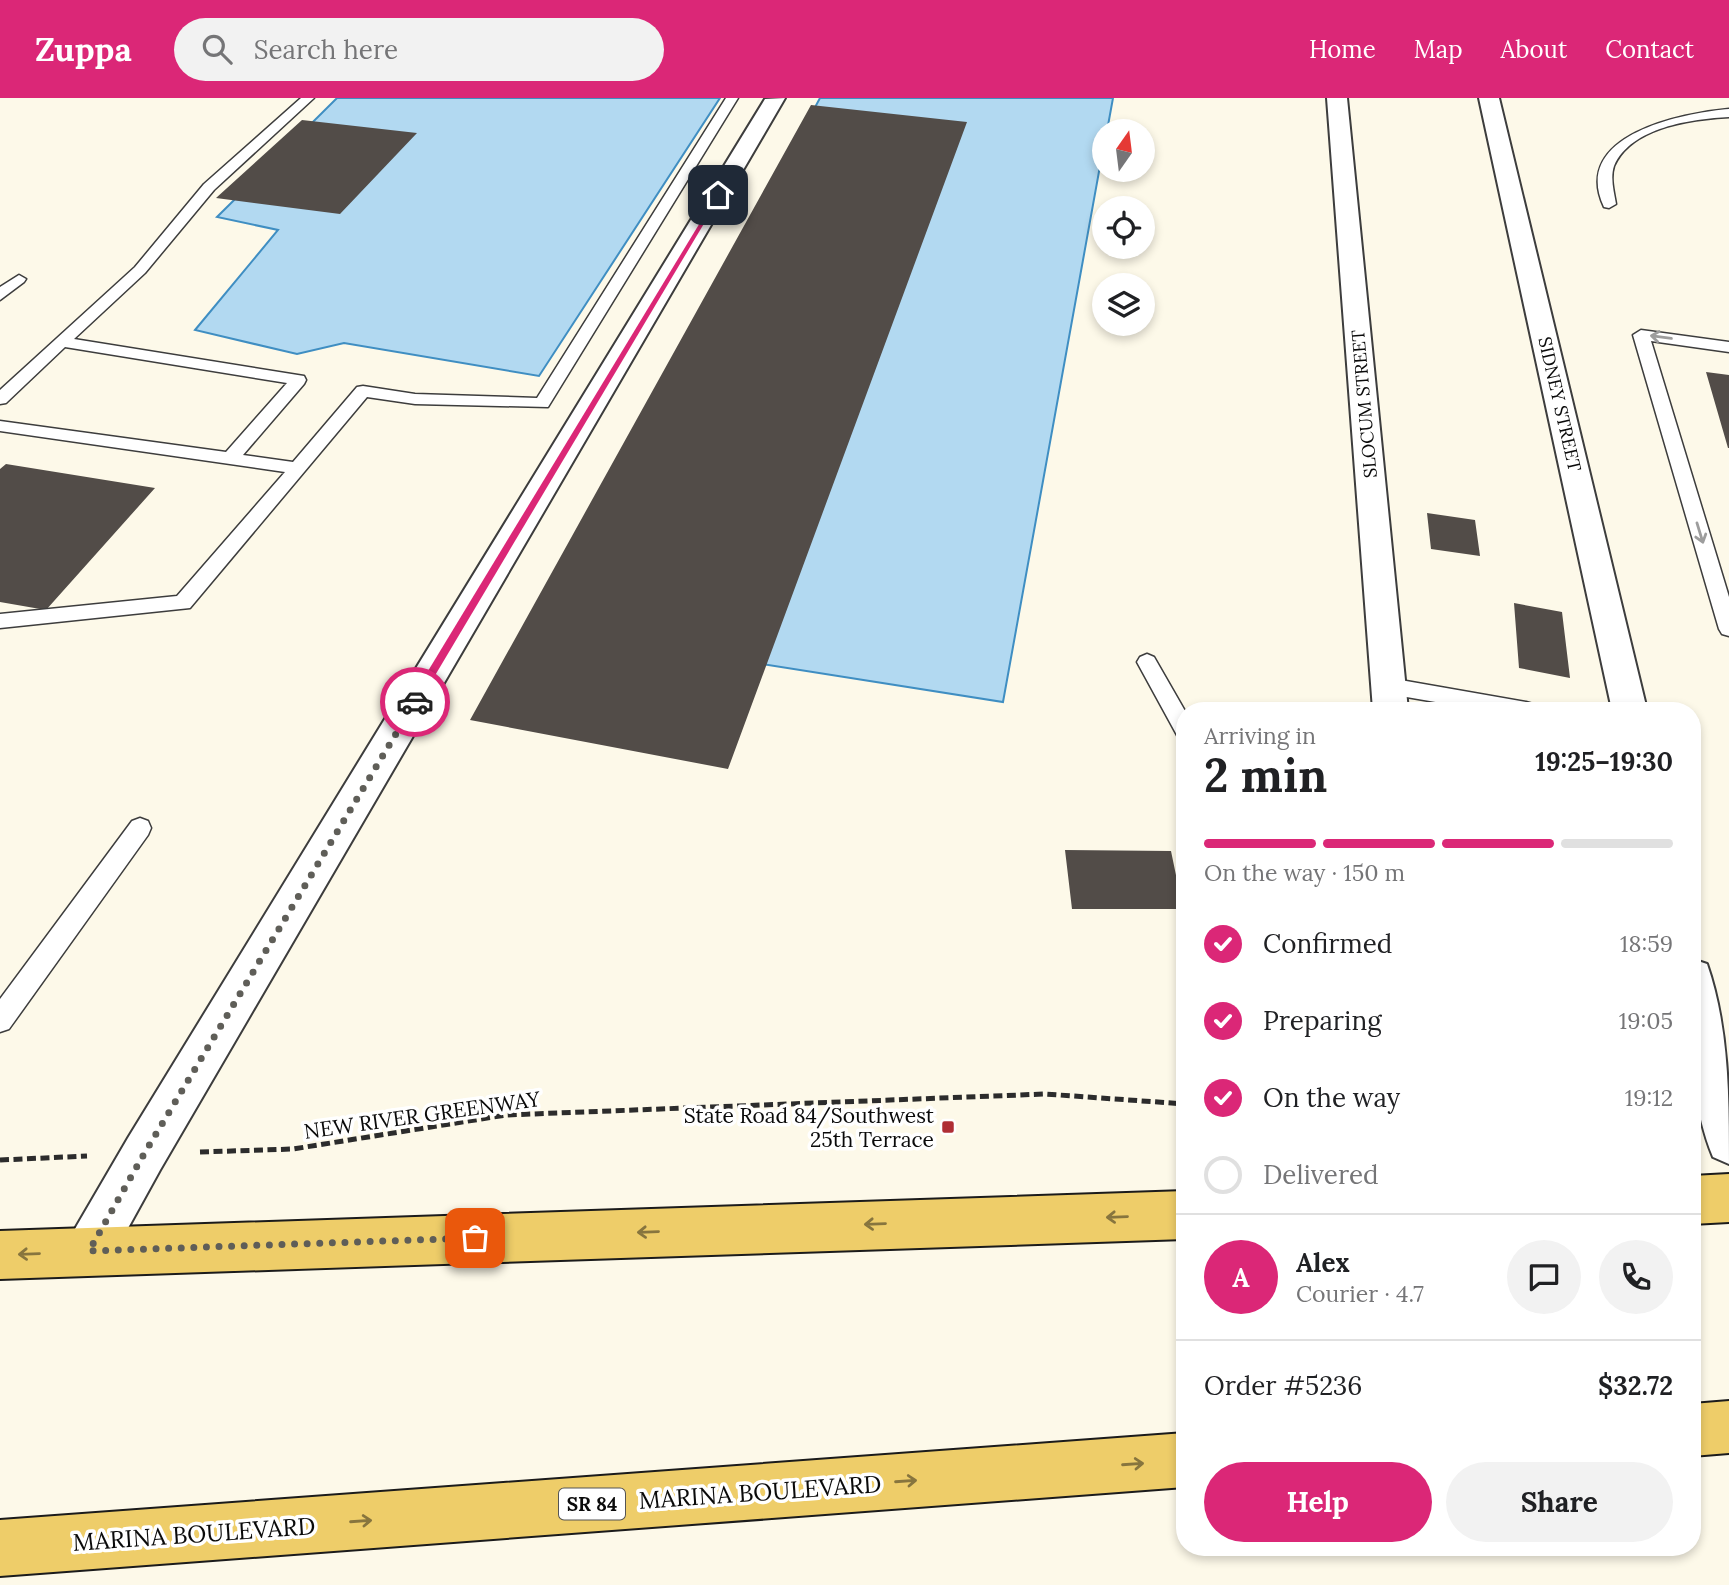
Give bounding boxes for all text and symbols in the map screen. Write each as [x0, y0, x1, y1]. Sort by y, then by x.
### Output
search box [174, 18, 664, 81]
text: Zuppa [35, 28, 132, 70]
icon: search [198, 30, 236, 68]
text: Search here [254, 33, 398, 66]
text: Home [1309, 34, 1376, 65]
text: Map [1414, 34, 1463, 65]
text: About [1501, 34, 1567, 65]
text: Contact [1605, 34, 1694, 65]
north arrow [1092, 119, 1155, 182]
map controls [1092, 119, 1155, 336]
pin [688, 165, 748, 225]
icon: home [699, 176, 737, 214]
button: locate [1092, 196, 1155, 259]
button: layers [1092, 273, 1155, 336]
street label: SLOCUM STREET [1346, 328, 1382, 479]
one-way arrow [1651, 331, 1673, 344]
street label: SIDNEY STREET [1533, 334, 1587, 474]
one-way arrow [1695, 522, 1708, 544]
courier [380, 667, 450, 737]
icon: car [396, 683, 434, 721]
text: Arriving in [1204, 721, 1316, 750]
text: 19:25–19:30 [1535, 745, 1673, 778]
text: 2 min [1204, 746, 1327, 805]
text: On the way · 150 m [1204, 858, 1405, 887]
icon: check [1204, 925, 1242, 963]
text: Confirmed [1263, 927, 1392, 960]
text: 18:59 [1620, 929, 1673, 958]
icon: check [1204, 1002, 1242, 1040]
text: Preparing [1263, 1004, 1382, 1037]
text: 19:05 [1619, 1006, 1673, 1035]
icon: check [1204, 1079, 1242, 1117]
text: On the way [1263, 1081, 1400, 1114]
text: 19:12 [1625, 1083, 1673, 1112]
street label: NEW RIVER GREENWAY [302, 1085, 542, 1145]
place label: State Road 84/Southwest 25th Terrace [684, 1102, 935, 1153]
marker: State Road 84/Southwest 25th Terrace [940, 1119, 956, 1135]
text: Delivered [1263, 1158, 1379, 1191]
pin [445, 1208, 505, 1268]
one-way arrow [1105, 1210, 1128, 1224]
one-way arrow [864, 1217, 887, 1231]
icon: bag [456, 1219, 494, 1257]
one-way arrow [637, 1225, 660, 1238]
button: chat [1507, 1240, 1581, 1314]
button: phone [1599, 1240, 1673, 1314]
text: Alex [1296, 1246, 1350, 1279]
one-way arrow [18, 1247, 41, 1260]
text: A [1232, 1261, 1250, 1294]
text: Courier · 4.7 [1296, 1279, 1424, 1308]
text: Order #5236 [1204, 1369, 1362, 1402]
text: $32.72 [1598, 1369, 1673, 1402]
one-way arrow [1121, 1457, 1143, 1470]
button: Help [1204, 1462, 1432, 1542]
button: Share [1446, 1462, 1673, 1542]
street label: MARINA BOULEVARD [638, 1468, 882, 1516]
one-way arrow [894, 1474, 917, 1487]
road number: SR 84 [559, 1488, 625, 1520]
street label: MARINA BOULEVARD [72, 1510, 316, 1558]
one-way arrow [349, 1514, 372, 1527]

